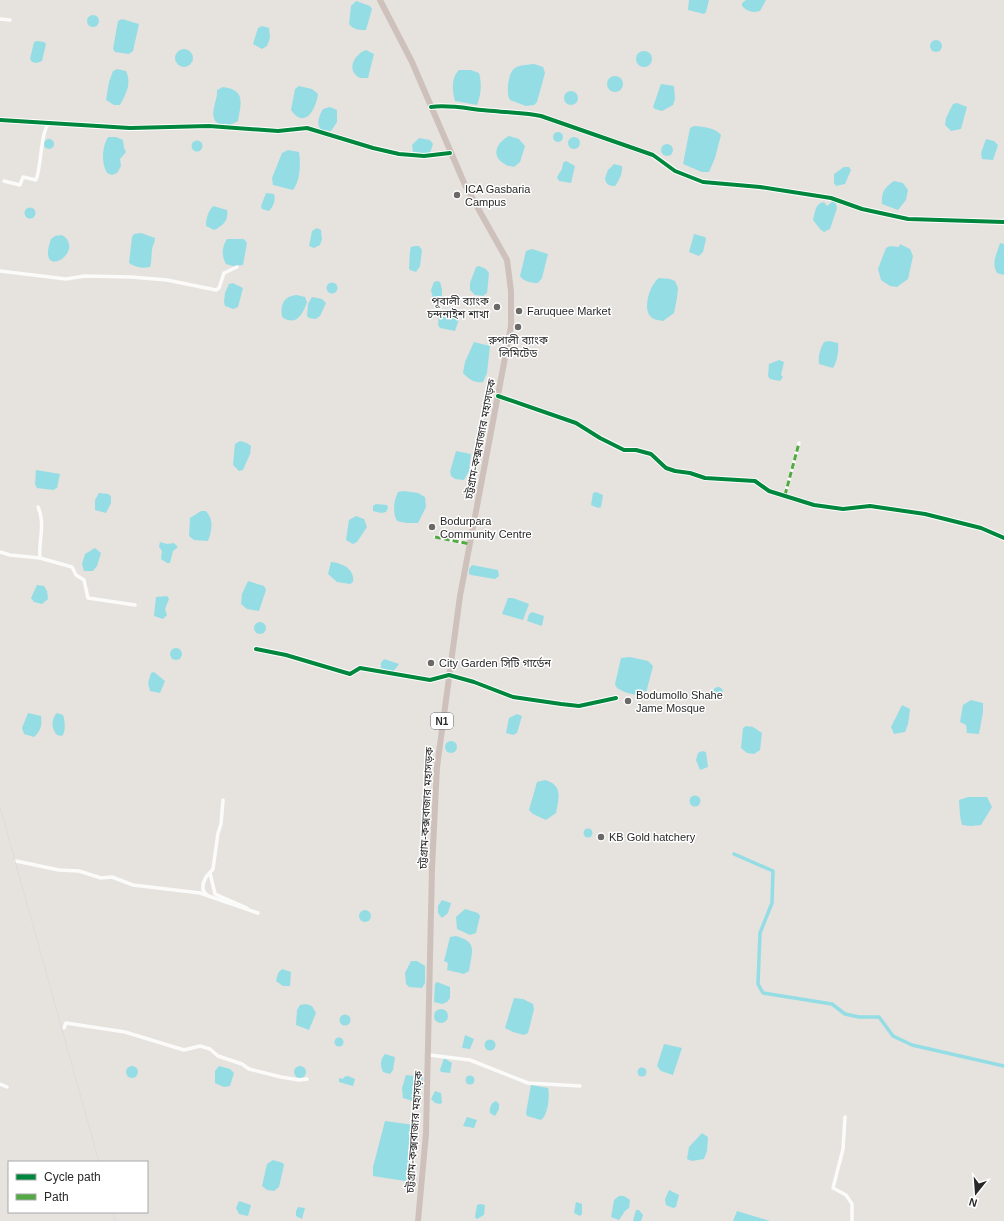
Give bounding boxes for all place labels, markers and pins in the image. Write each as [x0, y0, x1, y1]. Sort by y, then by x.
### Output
place label: ICA Gasbaria Campus [465, 183, 531, 208]
marker: ICA Gasbaria Campus [452, 190, 462, 200]
place label: পূবালী ব্যাংক চন্দনাইশ শাখা [426, 295, 490, 320]
marker: পূবালী ব্যাংক চন্দনাইশ শাখা [492, 302, 502, 312]
place label: Faruquee Market [527, 305, 611, 317]
marker: Faruquee Market [514, 306, 524, 316]
marker: রুপালী ব্যাংক লিমিটেড [513, 322, 523, 332]
place label: রুপালী ব্যাংক লিমিটেড [487, 334, 548, 359]
place label: Bodurpara Community Centre [440, 515, 532, 540]
marker: Bodurpara Community Centre [427, 522, 437, 532]
place label: City Garden সিটি গার্ডেন [439, 656, 551, 669]
marker: City Garden সিটি গার্ডেন [426, 658, 436, 668]
place label: Bodumollo Shahe Jame Mosque [636, 689, 723, 714]
marker: Bodumollo Shahe Jame Mosque [623, 696, 633, 706]
place label: KB Gold hatchery [609, 831, 696, 843]
marker: KB Gold hatchery [596, 832, 606, 842]

